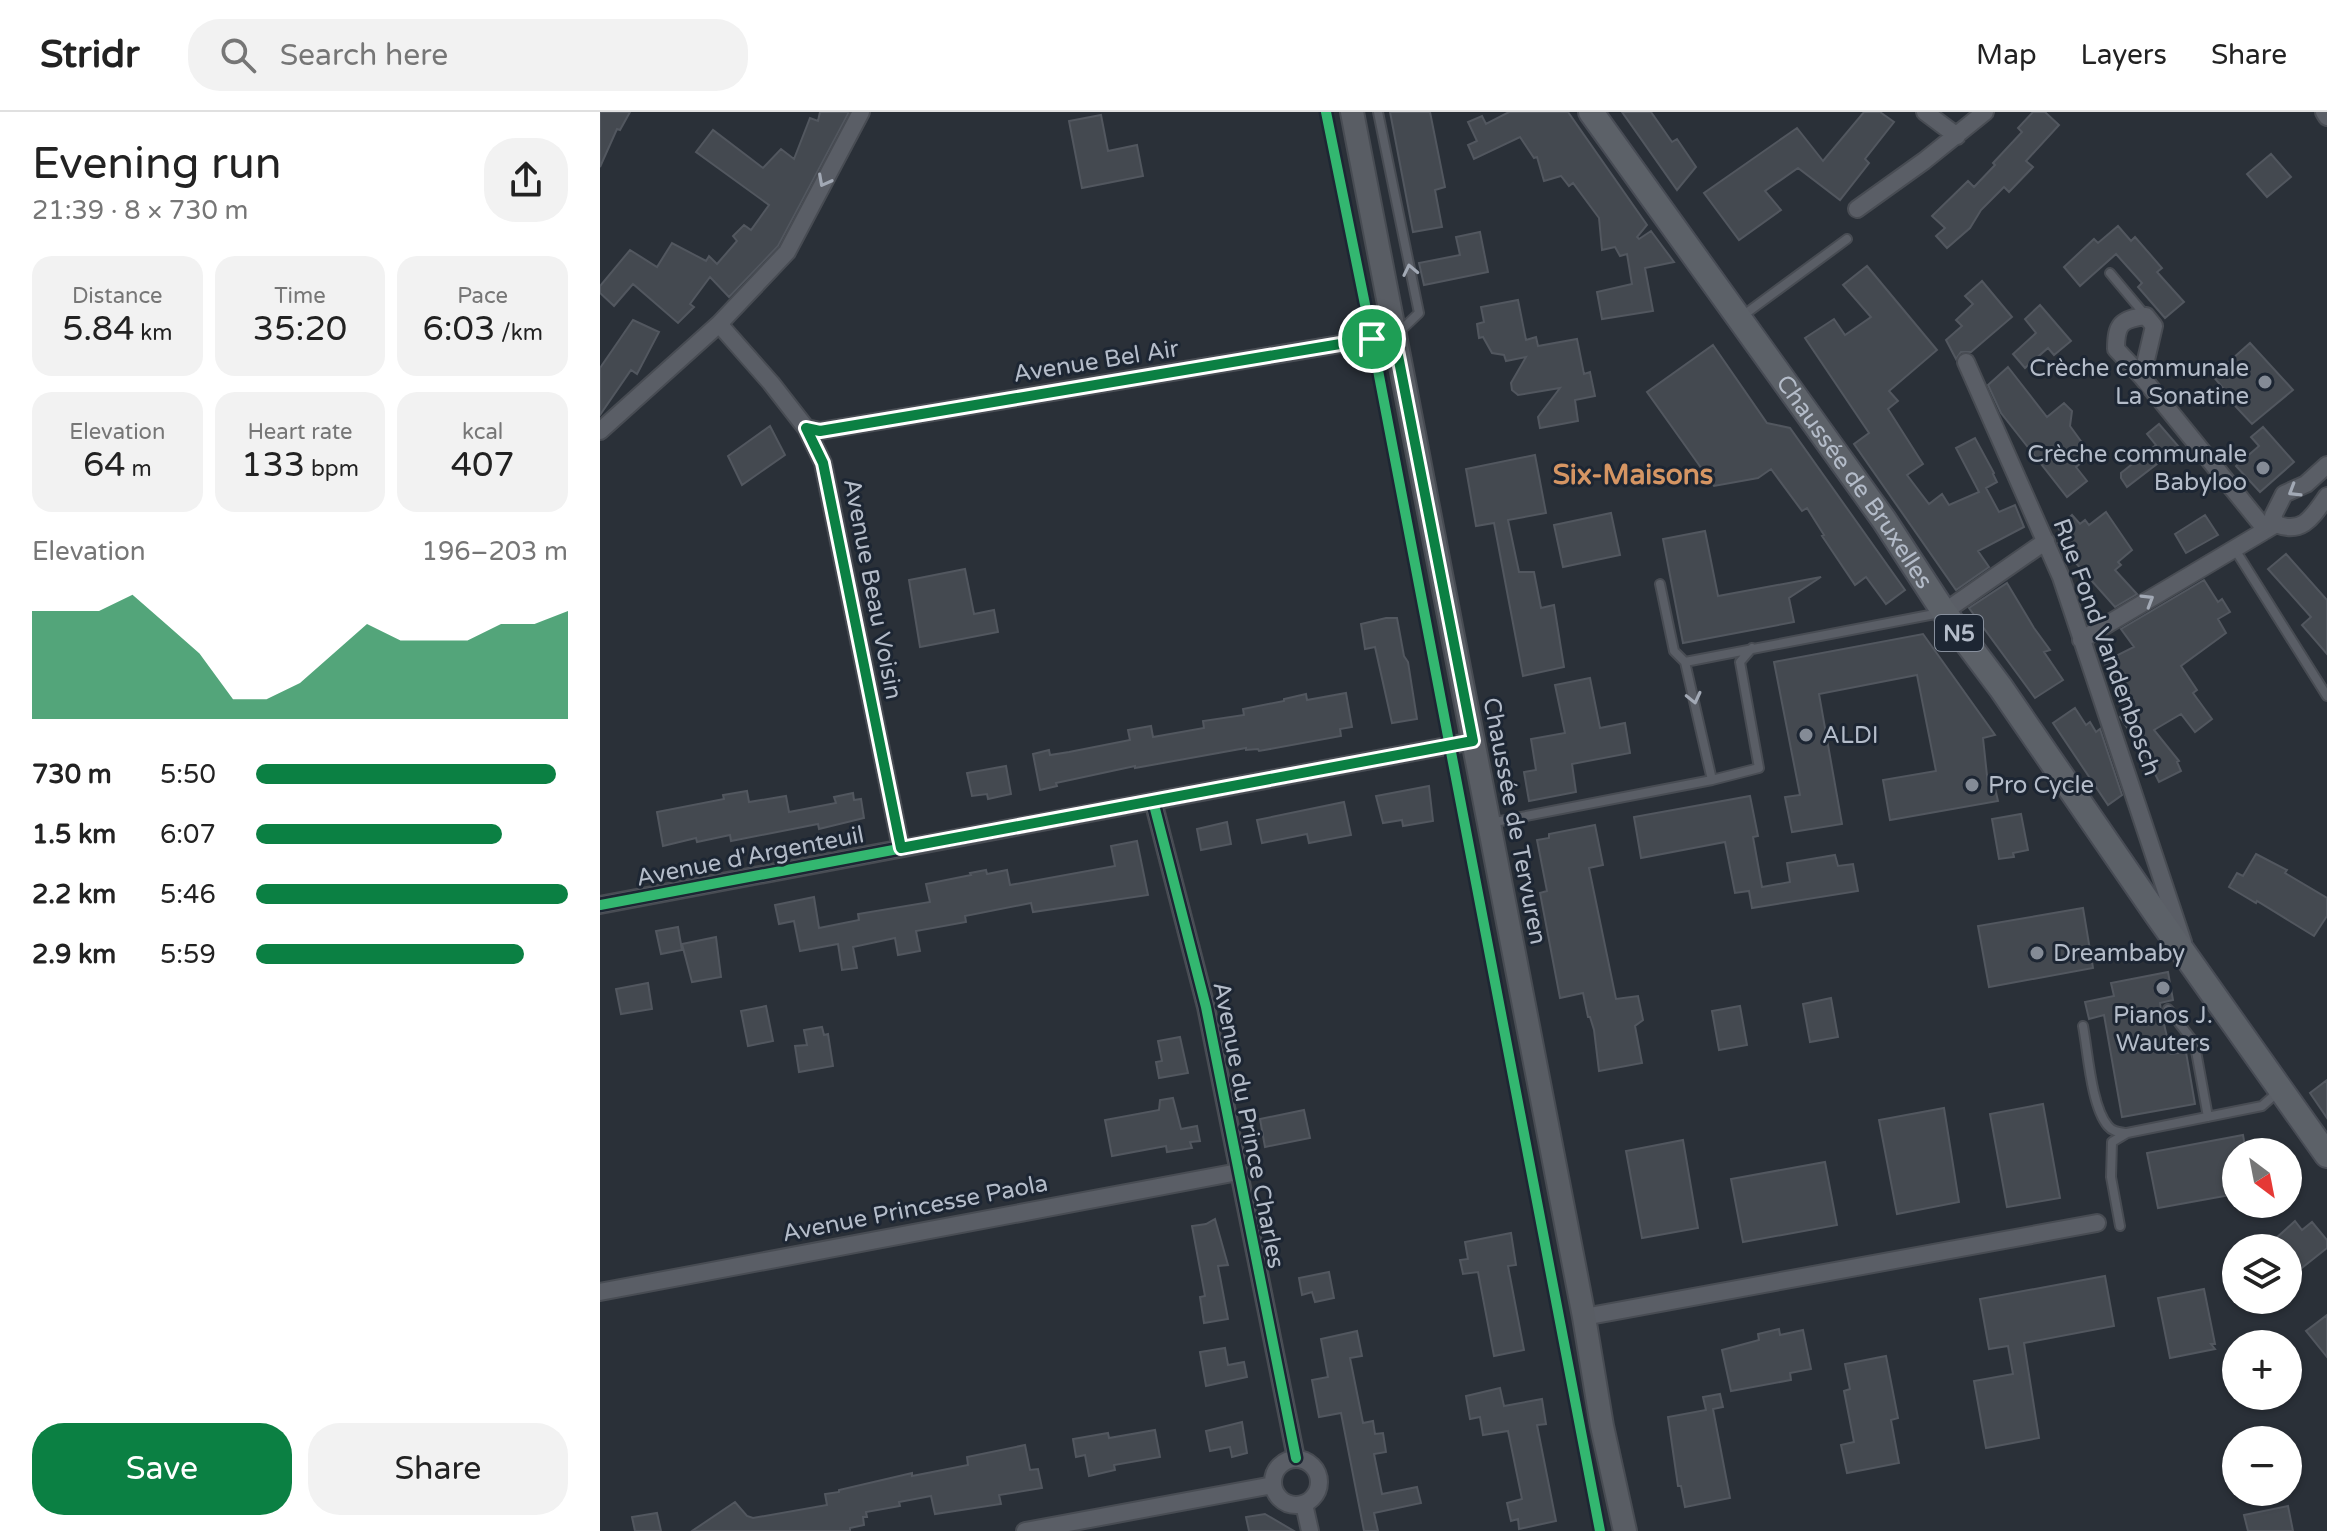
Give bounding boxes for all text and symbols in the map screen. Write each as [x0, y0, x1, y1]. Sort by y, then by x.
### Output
search box [188, 19, 748, 91]
text: Stridr [40, 32, 140, 78]
icon: search [216, 33, 260, 77]
text: Search here [280, 37, 448, 74]
text: Map [1976, 38, 2037, 72]
text: Layers [2081, 38, 2167, 72]
text: Share [2211, 38, 2287, 72]
text: Evening run [32, 138, 281, 191]
button: share [484, 138, 568, 222]
one-way arrow [819, 173, 834, 187]
text: 21:39 · 8 × 730 m [32, 195, 248, 226]
one-way arrow [1403, 263, 1420, 277]
text: Distance [72, 283, 163, 309]
text: Time [274, 283, 326, 309]
text: Pace [457, 283, 508, 309]
pin [1338, 305, 1406, 373]
text: 5.84 [62, 309, 135, 350]
text: 35:20 [253, 309, 347, 350]
text: 6:03 [422, 309, 495, 350]
icon: arrive [1350, 317, 1394, 361]
text: km [135, 320, 172, 346]
text: /km [495, 320, 543, 346]
street label: Avenue Bel Air [1011, 334, 1182, 389]
place label: Crèche communale La Sonatine [2029, 354, 2249, 411]
street label: Chaussée de Bruxelles [1769, 369, 1939, 594]
marker: Crèche communale La Sonatine [2256, 373, 2274, 391]
text: Elevation [69, 419, 165, 445]
text: Heart rate [248, 419, 352, 445]
text: kcal [462, 419, 503, 445]
place label: Crèche communale Babyloo [2027, 440, 2247, 497]
text: 64 [83, 445, 126, 486]
text: 133 [241, 445, 305, 486]
text: 407 [451, 445, 515, 486]
text: m [126, 456, 152, 482]
text: bpm [305, 456, 359, 482]
district label: Six-Maisons [1553, 458, 1713, 492]
marker: Crèche communale Babyloo [2254, 459, 2272, 477]
street label: Avenue Beau Voisin [837, 476, 908, 702]
one-way arrow [2288, 481, 2302, 496]
street label: Rue Fond Vandenbosch [2047, 515, 2167, 780]
text: Elevation [32, 536, 146, 567]
text: 196–203 m [422, 536, 568, 567]
one-way arrow [2139, 594, 2154, 609]
road number: N5 [1935, 615, 1983, 651]
one-way arrow [1685, 691, 1702, 705]
street label: Chaussée de Tervuren [1476, 695, 1553, 947]
place label: ALDI [1822, 721, 1879, 750]
marker: ALDI [1797, 726, 1815, 744]
text: 730 m [32, 759, 112, 790]
text: 5:50 [160, 759, 216, 790]
place label: Pro Cycle [1988, 771, 2094, 800]
marker: Pro Cycle [1963, 776, 1981, 794]
text: 1.5 km [32, 819, 116, 850]
text: 6:07 [160, 819, 216, 850]
street label: Avenue d'Argenteuil [634, 820, 866, 893]
text: 2.2 km [32, 879, 116, 910]
text: 5:46 [160, 879, 216, 910]
text: 2.9 km [32, 939, 116, 970]
text: 5:59 [160, 939, 216, 970]
place label: Dreambaby [2053, 939, 2185, 968]
marker: Dreambaby [2028, 944, 2046, 962]
street label: Avenue du Prince Charles [1206, 979, 1291, 1271]
marker: Pianos J. Wauters [2154, 979, 2172, 997]
place label: Pianos J. Wauters [2113, 1001, 2213, 1058]
north arrow [2222, 1138, 2302, 1218]
map controls [2222, 1138, 2302, 1506]
street label: Avenue Princesse Paola [780, 1168, 1050, 1248]
button: layers [2222, 1234, 2302, 1314]
button: + [2222, 1330, 2302, 1410]
button: Save [32, 1423, 292, 1515]
button: Share [308, 1423, 568, 1515]
button: − [2222, 1426, 2302, 1506]

